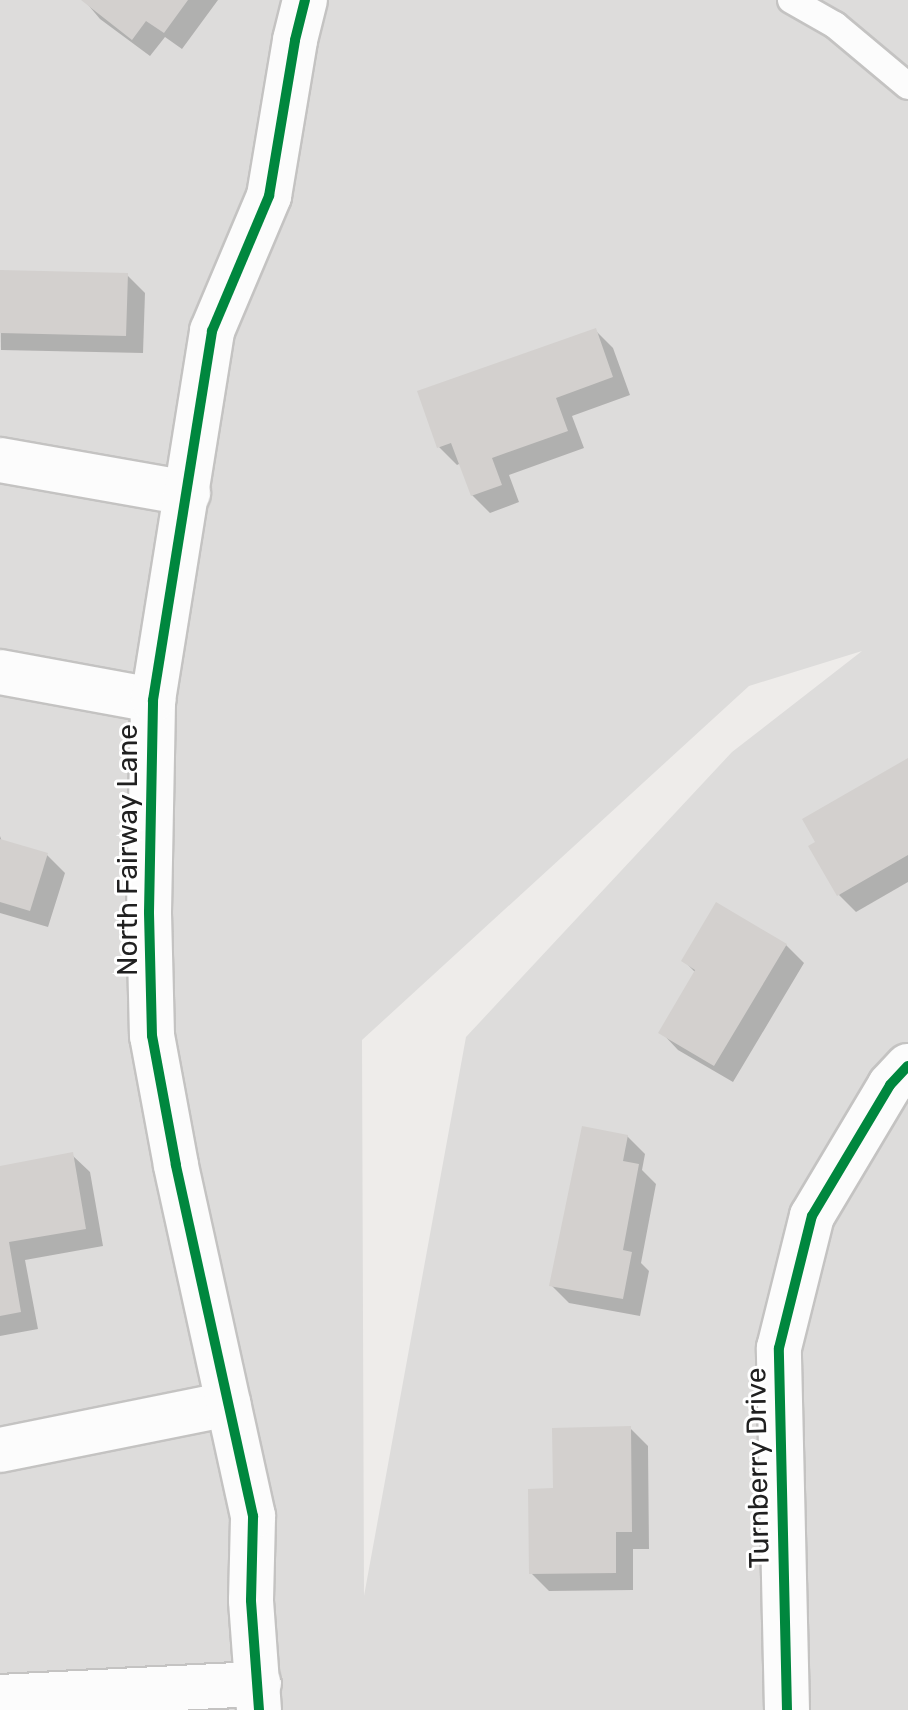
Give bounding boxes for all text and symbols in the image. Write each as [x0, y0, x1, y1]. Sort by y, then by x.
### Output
street label: North Fairway Lane [111, 724, 145, 976]
street label: Turnberry Drive [739, 1367, 777, 1569]

